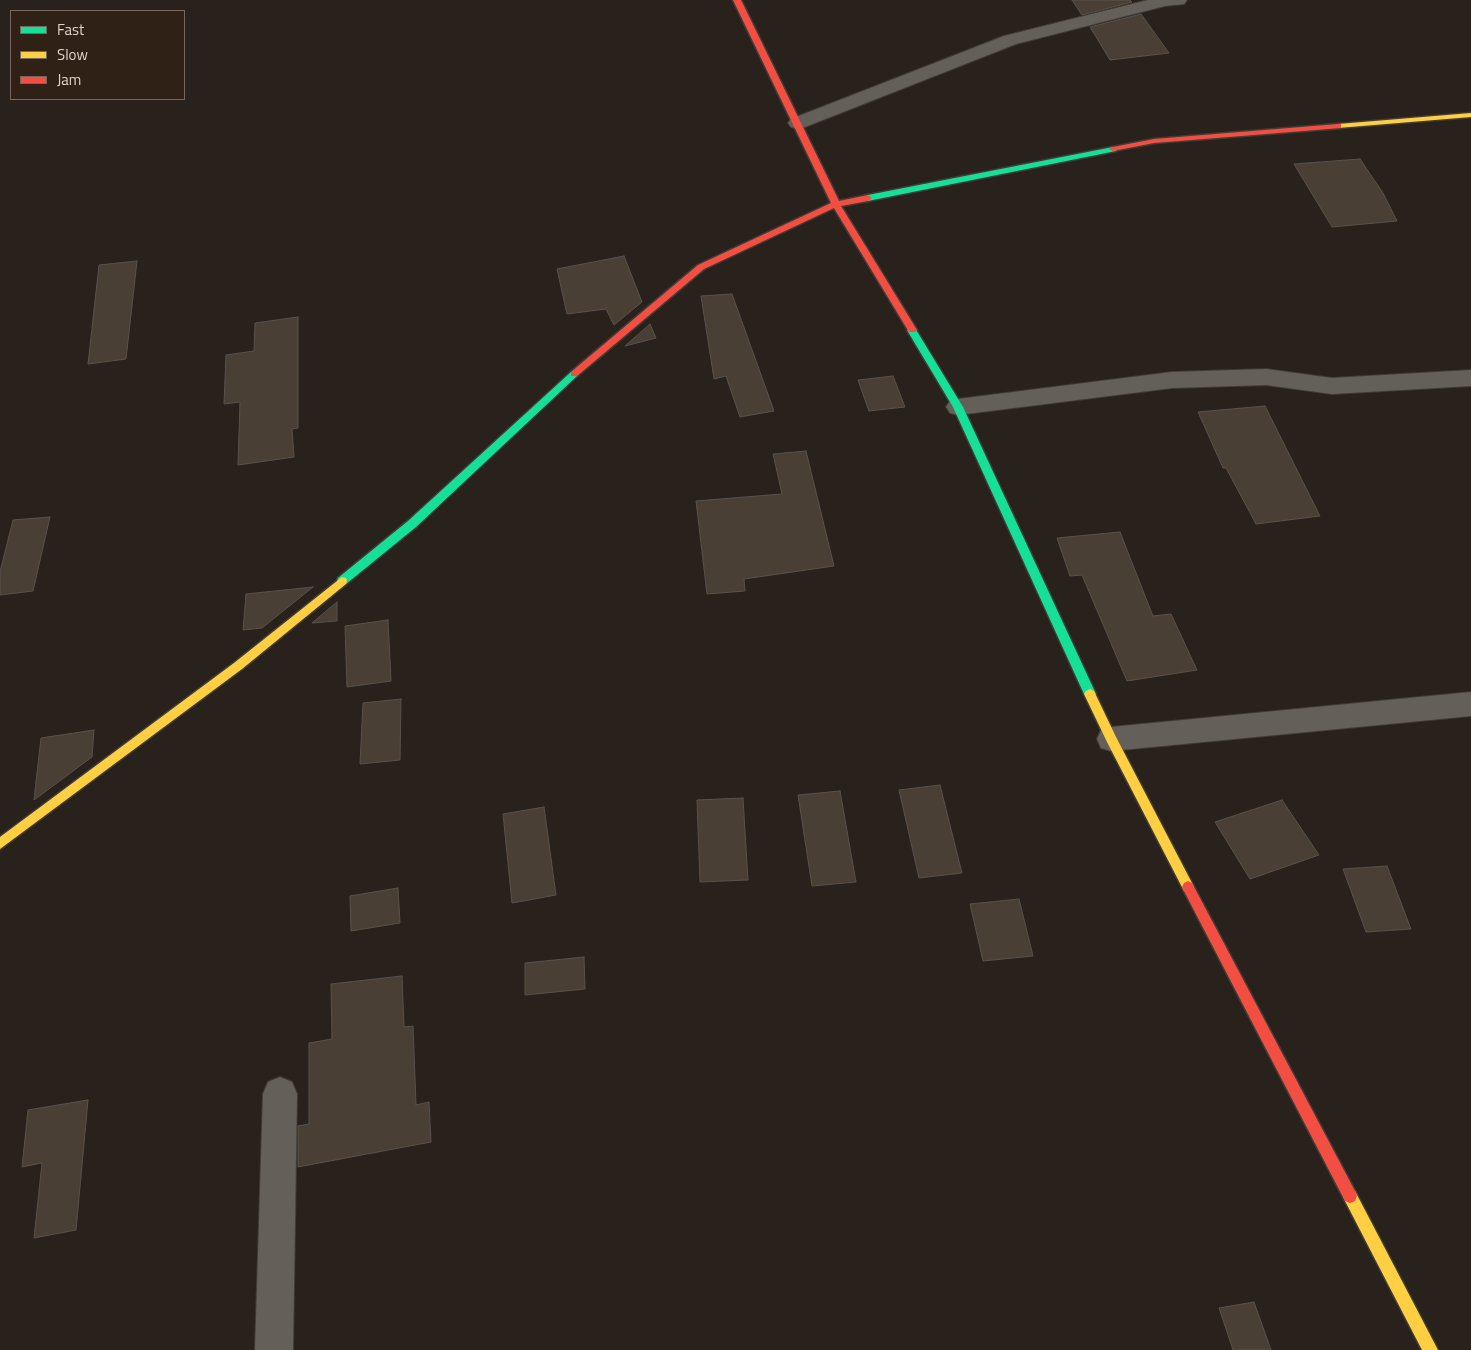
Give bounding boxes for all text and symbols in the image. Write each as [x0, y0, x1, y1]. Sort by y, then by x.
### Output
legend [10, 10, 185, 100]
text: Fast [57, 18, 84, 41]
text: Slow [57, 43, 88, 66]
text: Jam [57, 68, 81, 91]

